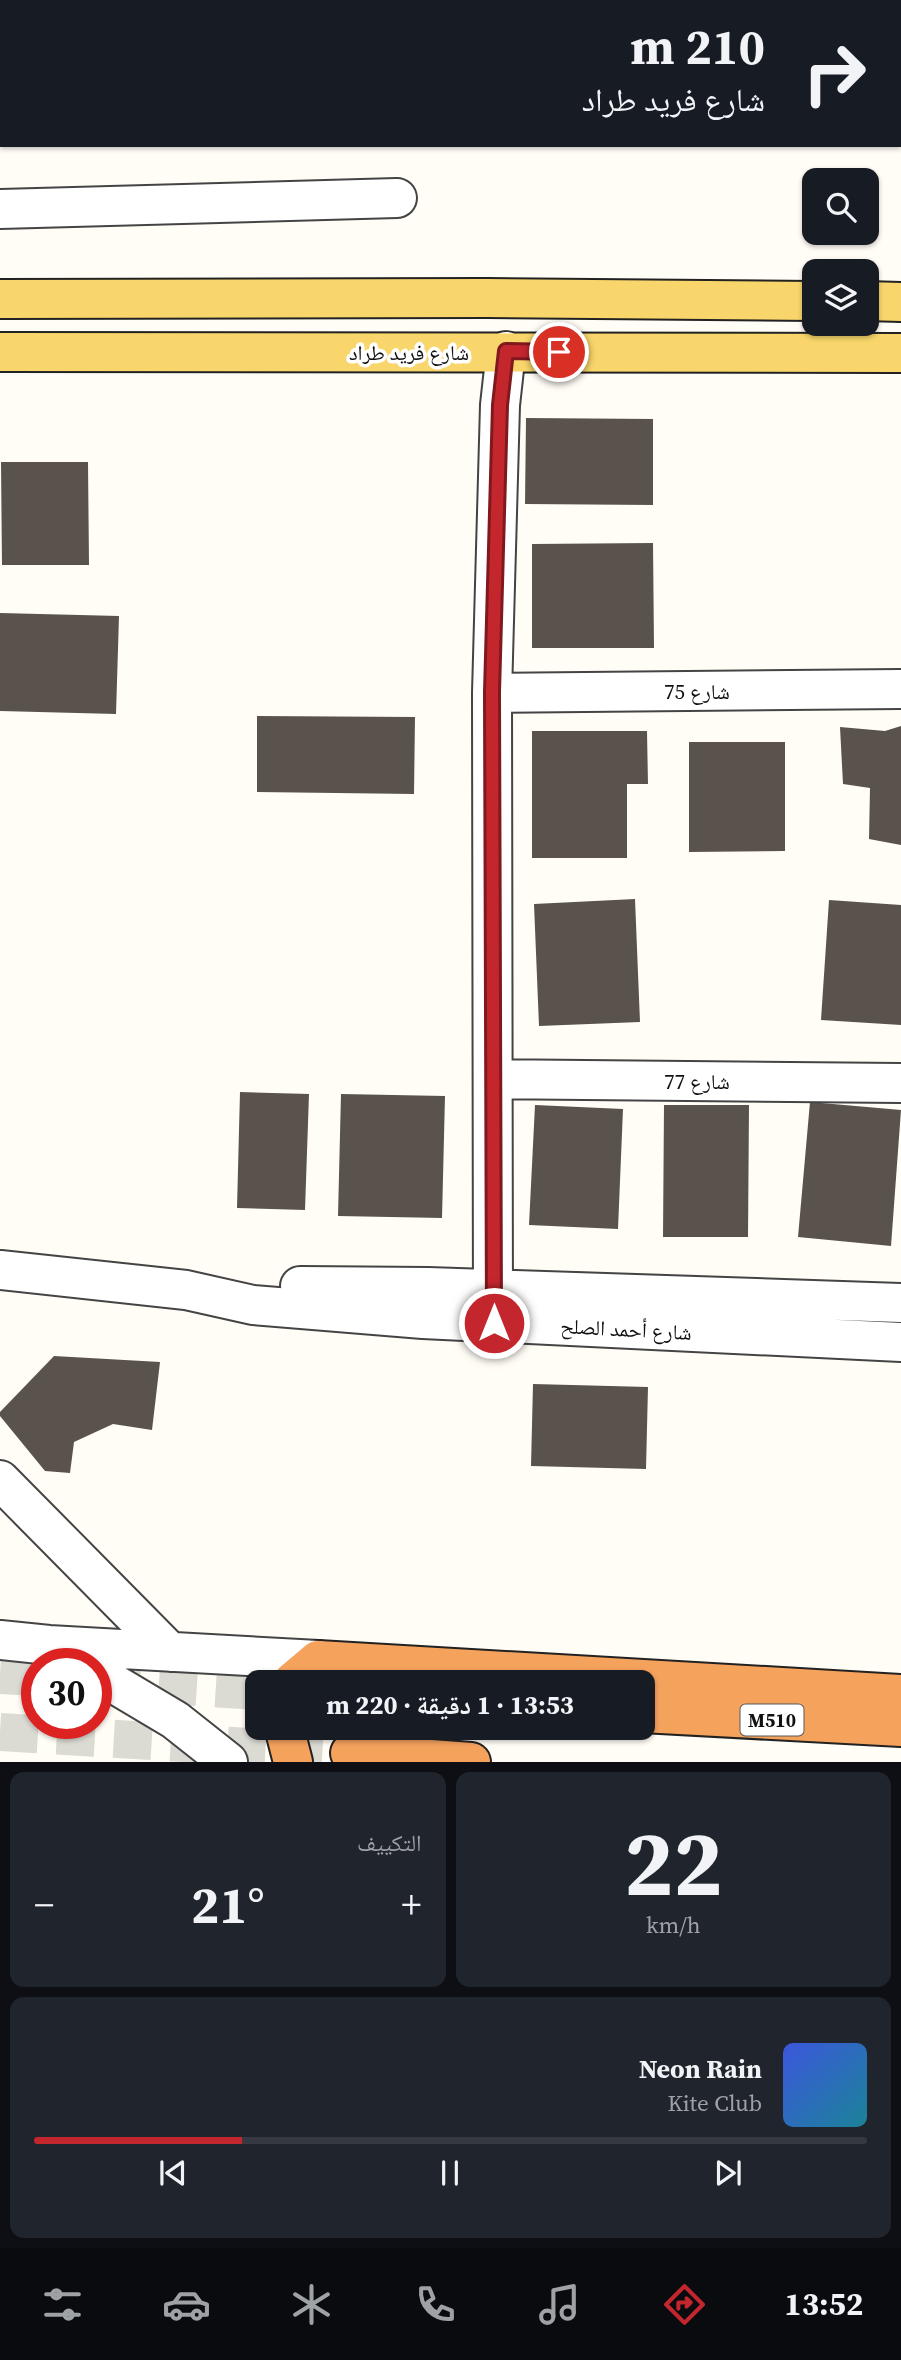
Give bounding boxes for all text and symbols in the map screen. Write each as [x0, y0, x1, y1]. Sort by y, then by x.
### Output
text: 210 m [630, 13, 765, 80]
icon: right [789, 28, 880, 119]
text: شارع فريد طراد [582, 78, 765, 122]
map controls [802, 168, 879, 336]
button: search [802, 168, 879, 245]
button: layers [802, 259, 879, 336]
pin [529, 322, 589, 382]
icon: arrive [540, 333, 578, 371]
street label: شارع فريد طراد [349, 338, 469, 367]
street label: شارع 75 [664, 677, 730, 706]
street label: شارع 77 [664, 1067, 730, 1096]
position arrow [457, 1286, 531, 1360]
street label: شارع أحمد الصلح [560, 1311, 692, 1347]
speed limit sign: 30 [21, 1648, 112, 1739]
text: 13:53 · 1 دقيقة · 220 m [326, 1687, 574, 1723]
road number: M510 [740, 1704, 804, 1736]
text: 22 [624, 1801, 723, 1925]
text: التكييف [357, 1827, 422, 1859]
text: 21° [191, 1869, 264, 1940]
text: − [34, 1879, 54, 1931]
text: + [401, 1879, 422, 1931]
text: km/h [646, 1909, 701, 1941]
text: Neon Rain [639, 2051, 762, 2087]
text: Kite Club [667, 2087, 762, 2119]
icon: previous [154, 2154, 192, 2192]
icon: pause [431, 2154, 469, 2192]
icon: next [709, 2154, 747, 2192]
icon: filters [38, 2280, 87, 2329]
icon: car [162, 2280, 211, 2329]
icon: climate [287, 2280, 336, 2329]
icon: phone [411, 2280, 460, 2329]
icon: music [535, 2280, 584, 2329]
icon: directions [660, 2280, 709, 2329]
text: 13:52 [784, 2282, 863, 2326]

